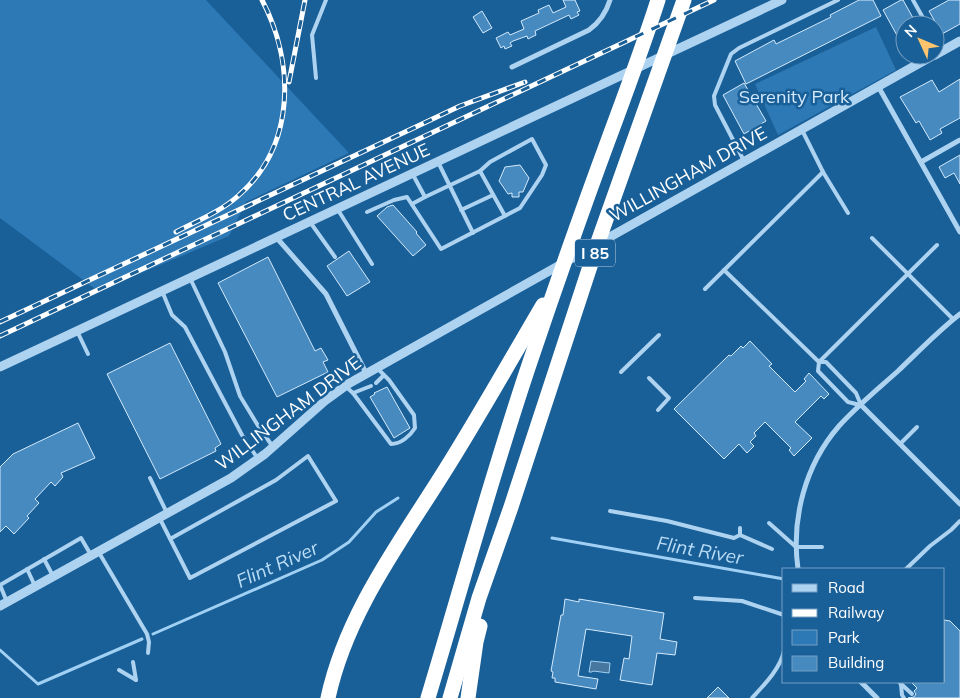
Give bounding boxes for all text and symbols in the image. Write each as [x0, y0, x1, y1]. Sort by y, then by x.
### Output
north arrow [895, 15, 945, 65]
text: N [901, 21, 921, 41]
park label: Serenity Park [739, 85, 850, 108]
street label: WILLINGHAM DRIVE [605, 121, 771, 227]
street label: CENTRAL AVENUE [279, 138, 433, 226]
road number: I 85 [575, 240, 615, 266]
street label: WILLINGHAM DRIVE [211, 351, 365, 475]
water label: Flint River [655, 531, 746, 570]
water label: Flint River [232, 535, 323, 593]
legend [782, 568, 945, 683]
text: Road [828, 578, 865, 597]
text: Railway [828, 603, 884, 622]
text: Park [828, 628, 860, 647]
text: Building [828, 653, 884, 672]

